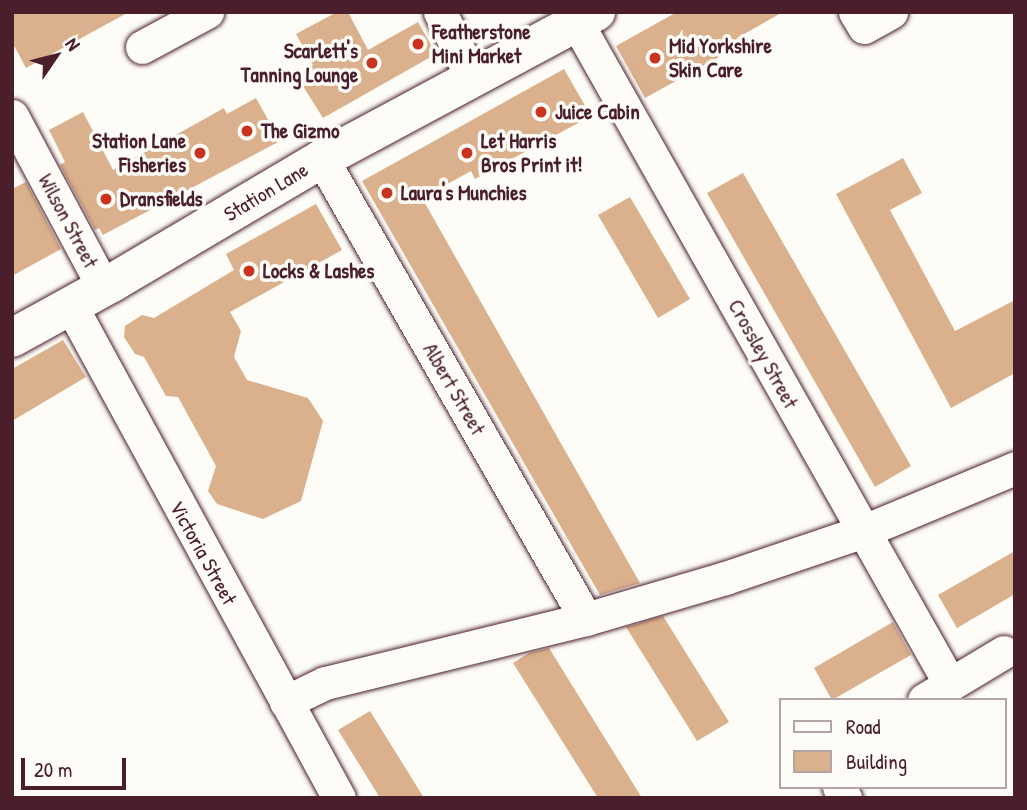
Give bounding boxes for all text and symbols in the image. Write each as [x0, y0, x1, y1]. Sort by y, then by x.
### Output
place label: Featherstone Mini Market [432, 19, 531, 69]
north arrow [21, 21, 91, 91]
text: N [60, 32, 87, 56]
place label: Mid Yorkshire Skin Care [669, 33, 772, 83]
marker: Featherstone Mini Market [410, 36, 426, 52]
place label: Scarlett's Tanning Lounge [241, 38, 358, 88]
marker: Mid Yorkshire Skin Care [647, 50, 663, 66]
marker: Scarlett's Tanning Lounge [364, 55, 380, 71]
place label: Juice Cabin [555, 99, 640, 125]
marker: Juice Cabin [533, 104, 549, 120]
place label: The Gizmo [261, 118, 339, 144]
marker: The Gizmo [239, 123, 255, 139]
place label: Station Lane Fisheries [92, 128, 186, 178]
place label: Let Harris Bros Print it! [481, 128, 583, 178]
marker: Station Lane Fisheries [192, 145, 208, 161]
marker: Let Harris Bros Print it! [459, 145, 475, 161]
street label: Station Lane [219, 157, 313, 227]
street label: Wilson Street [33, 170, 103, 272]
place label: Laura's Munchies [401, 180, 527, 206]
marker: Laura's Munchies [379, 185, 395, 201]
place label: Dransfields [120, 186, 202, 212]
marker: Dransfields [98, 191, 114, 207]
place label: Locks & Lashes [263, 258, 374, 284]
marker: Locks & Lashes [241, 263, 257, 279]
street label: Crossley Street [723, 295, 803, 413]
street label: Albert Street [418, 339, 490, 439]
street label: Victoria Street [164, 497, 242, 609]
legend [778, 698, 1006, 789]
text: Road [846, 712, 880, 741]
scale bar [24, 744, 130, 788]
text: Building [846, 747, 907, 776]
text: 20 m [34, 755, 72, 784]

